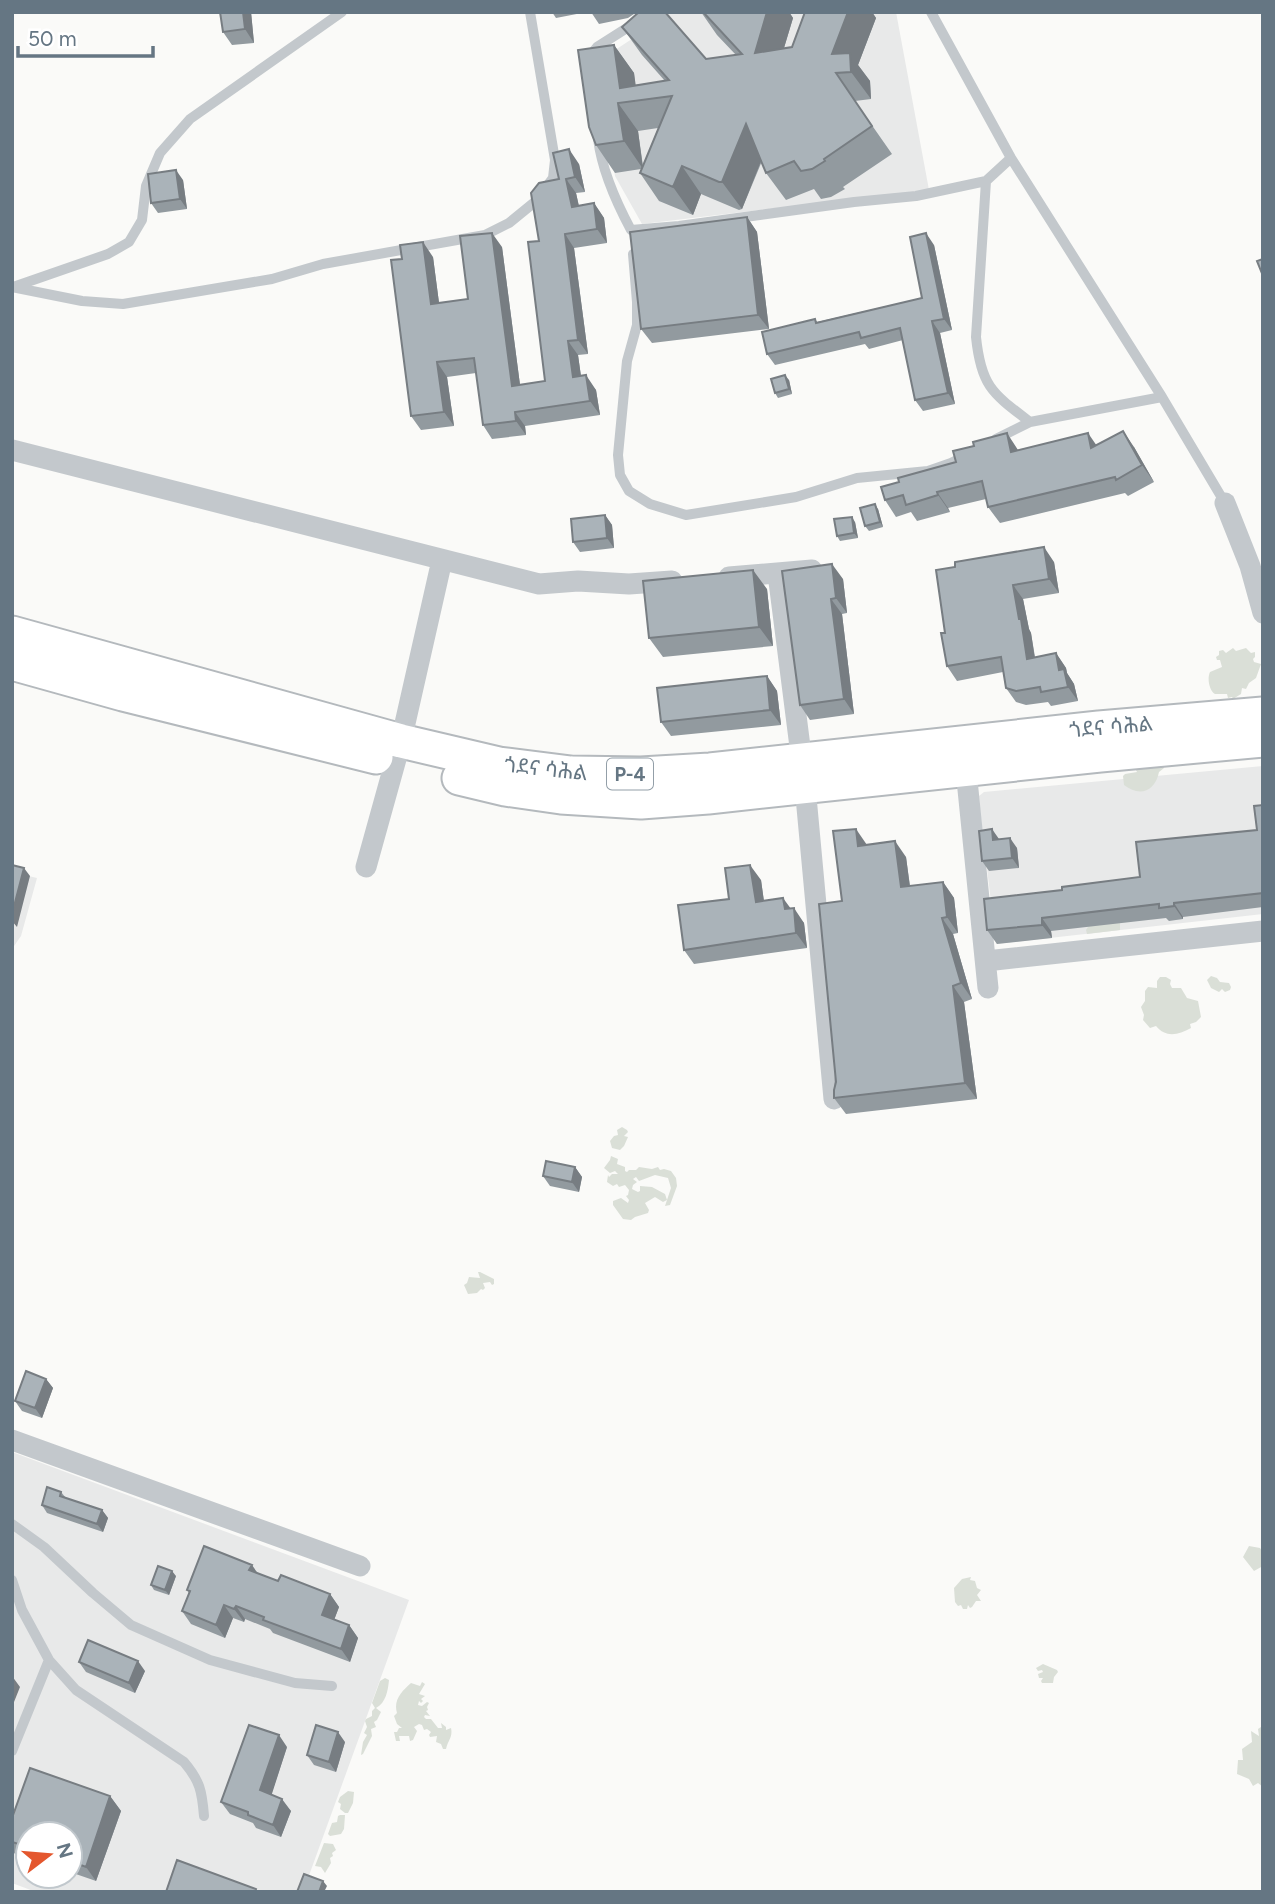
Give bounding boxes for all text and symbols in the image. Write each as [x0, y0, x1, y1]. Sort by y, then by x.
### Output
scale bar [18, 14, 152, 58]
text: 50 m [28, 26, 77, 51]
street label: ጎደና ሳሕል [1068, 710, 1154, 743]
street label: ጎደና ሳሕል [503, 752, 589, 785]
road number: P-4 [607, 758, 653, 790]
north arrow [14, 1820, 84, 1890]
text: N [52, 1840, 78, 1861]

